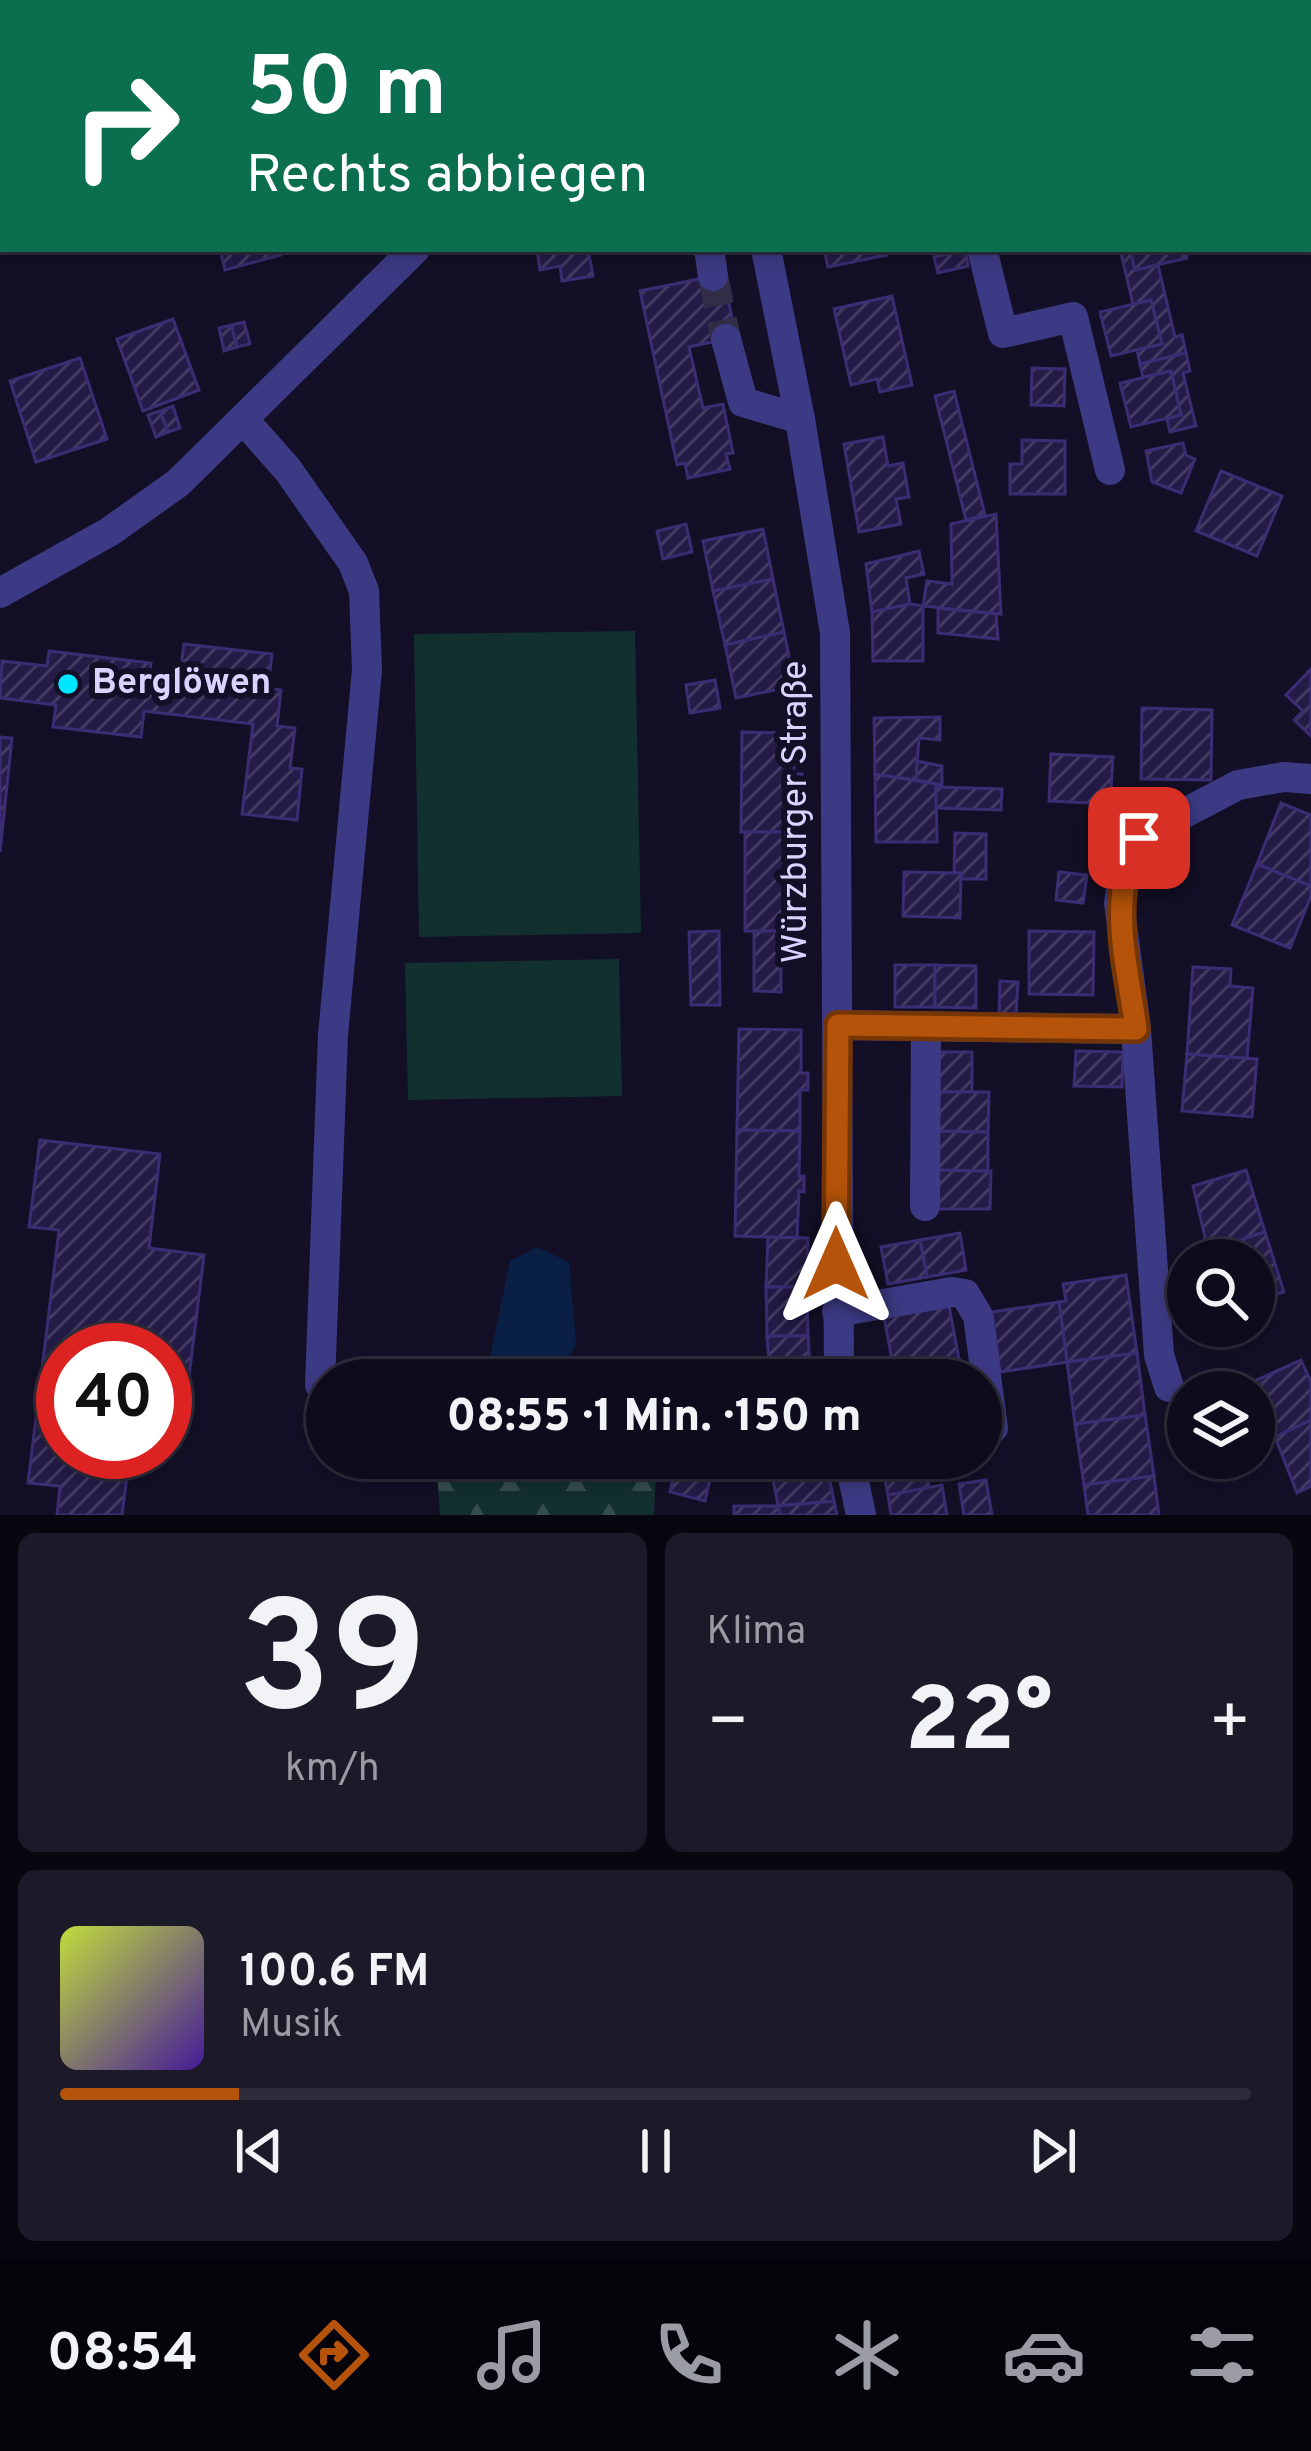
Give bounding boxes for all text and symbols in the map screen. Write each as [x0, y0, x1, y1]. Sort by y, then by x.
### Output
text: 50 m [246, 39, 447, 145]
icon: right [48, 48, 204, 204]
text: Rechts abbiegen [246, 143, 648, 212]
place label: Berglöwen [92, 661, 271, 707]
street label: Würzburger Straße [774, 661, 820, 963]
marker: Berglöwen [55, 671, 81, 697]
pin [1088, 787, 1190, 889]
icon: arrive [1106, 805, 1172, 871]
position arrow [773, 1201, 899, 1327]
map controls [1167, 1239, 1275, 1479]
button: search [1167, 1239, 1275, 1347]
speed limit sign: 40 [36, 1323, 192, 1479]
button: layers [1167, 1371, 1275, 1479]
text: 08:55 · 1 Min. · 150 m [446, 1390, 862, 1447]
text: 39 [238, 1569, 427, 1767]
text: Klima [707, 1609, 806, 1658]
text: 22° [905, 1669, 1053, 1782]
text: − [707, 1684, 749, 1767]
text: + [1208, 1684, 1251, 1767]
text: km/h [285, 1746, 380, 1795]
text: 100.6 FM [240, 1945, 429, 2002]
text: Musik [240, 2002, 342, 2051]
icon: previous [226, 2118, 292, 2184]
icon: pause [623, 2118, 689, 2184]
icon: next [1020, 2118, 1086, 2184]
icon: directions [292, 2313, 376, 2397]
icon: music [470, 2313, 554, 2397]
icon: phone [647, 2313, 731, 2397]
icon: climate [825, 2313, 909, 2397]
icon: car [1002, 2313, 1086, 2397]
icon: filters [1180, 2313, 1264, 2397]
text: 08:54 [47, 2321, 198, 2390]

